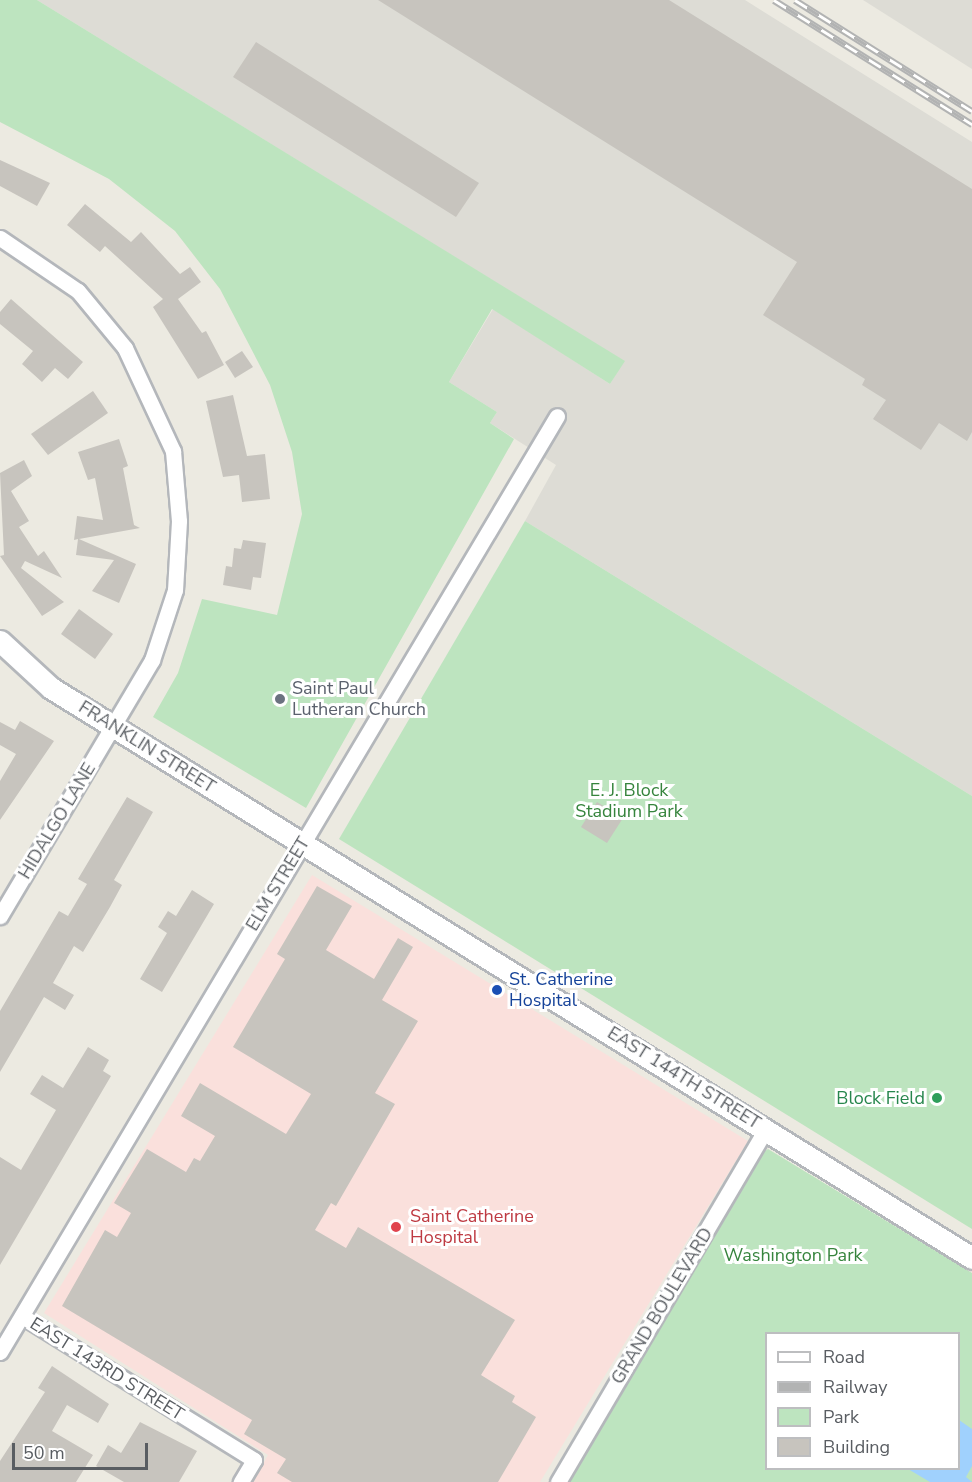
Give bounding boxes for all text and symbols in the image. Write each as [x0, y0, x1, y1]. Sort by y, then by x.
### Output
place label: Saint Paul Lutheran Church [292, 678, 426, 720]
marker: Saint Paul Lutheran Church [273, 692, 287, 706]
street label: FRANKLIN STREET [75, 696, 219, 798]
street label: HIDALGO LANE [14, 759, 100, 883]
park label: E. J. Block Stadium Park [575, 780, 683, 822]
street label: ELM STREET [242, 833, 314, 935]
place label: St. Catherine Hospital [509, 969, 613, 1012]
marker: St. Catherine Hospital [490, 983, 504, 997]
street label: EAST 144TH STREET [604, 1022, 764, 1134]
place label: Block Field [836, 1087, 925, 1109]
marker: Block Field [930, 1091, 944, 1105]
place label: Saint Catherine Hospital [410, 1206, 534, 1248]
marker: Saint Catherine Hospital [387, 1218, 405, 1236]
street label: GRAND BOULEVARD [607, 1224, 717, 1388]
park label: Washington Park [723, 1244, 863, 1266]
street label: EAST 143RD STREET [26, 1313, 188, 1425]
legend [765, 1332, 960, 1470]
text: Road [823, 1345, 865, 1369]
text: Railway [823, 1375, 888, 1399]
text: Park [823, 1405, 859, 1429]
scale bar [15, 1431, 152, 1469]
text: Building [823, 1435, 890, 1459]
text: 50 m [23, 1441, 65, 1465]

